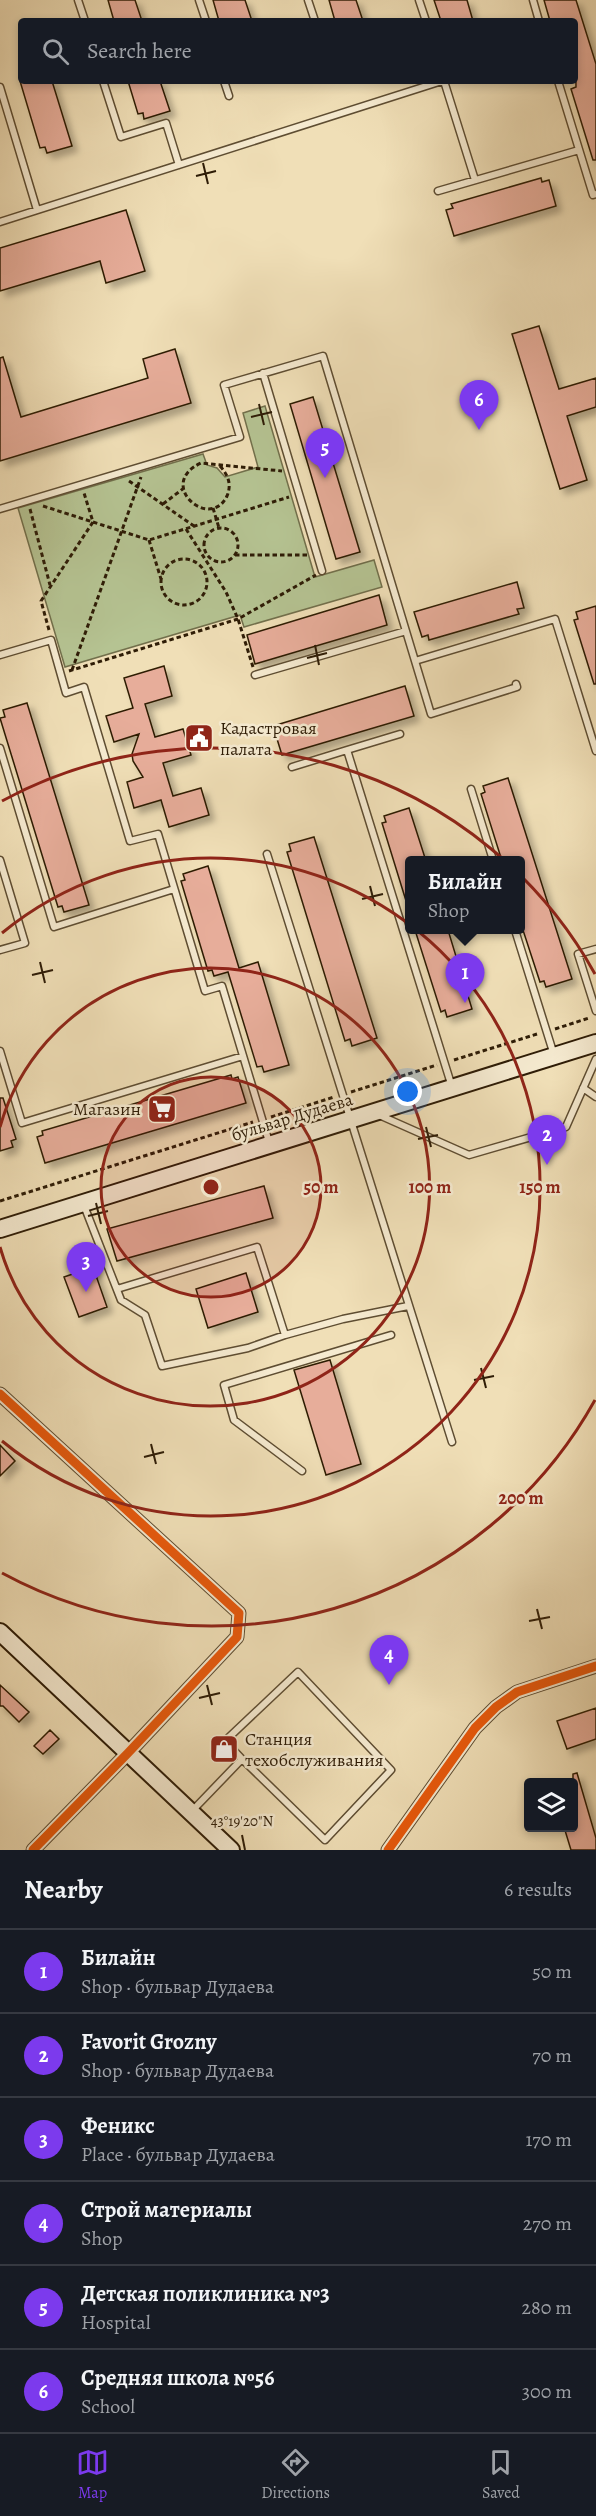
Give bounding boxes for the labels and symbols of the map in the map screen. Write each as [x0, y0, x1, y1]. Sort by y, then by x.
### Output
pin: 6 [460, 380, 498, 430]
pin: 5 [306, 428, 344, 478]
place label: Кадастровая палата [220, 716, 317, 761]
public building icon: Кадастровая палата [183, 722, 215, 754]
pin: 1 [446, 954, 484, 1003]
your location [393, 1077, 422, 1106]
street label: бульвар Дудаева [228, 1087, 356, 1147]
supermarket icon: Магазин [146, 1093, 178, 1125]
place label: Магазин [73, 1097, 141, 1121]
pin: 2 [528, 1116, 566, 1165]
text: 50 m [304, 1175, 338, 1199]
text: 100 m [409, 1175, 451, 1199]
text: 150 m [519, 1175, 561, 1199]
centre of rings [201, 1177, 221, 1197]
pin: 3 [66, 1242, 106, 1292]
text: 200 m [498, 1486, 544, 1510]
pin: 4 [370, 1636, 408, 1685]
place label: Станция техобслуживания [245, 1727, 383, 1772]
shop icon: Станция техобслуживания [208, 1733, 240, 1765]
text: 43°19'20"N [211, 1811, 273, 1831]

